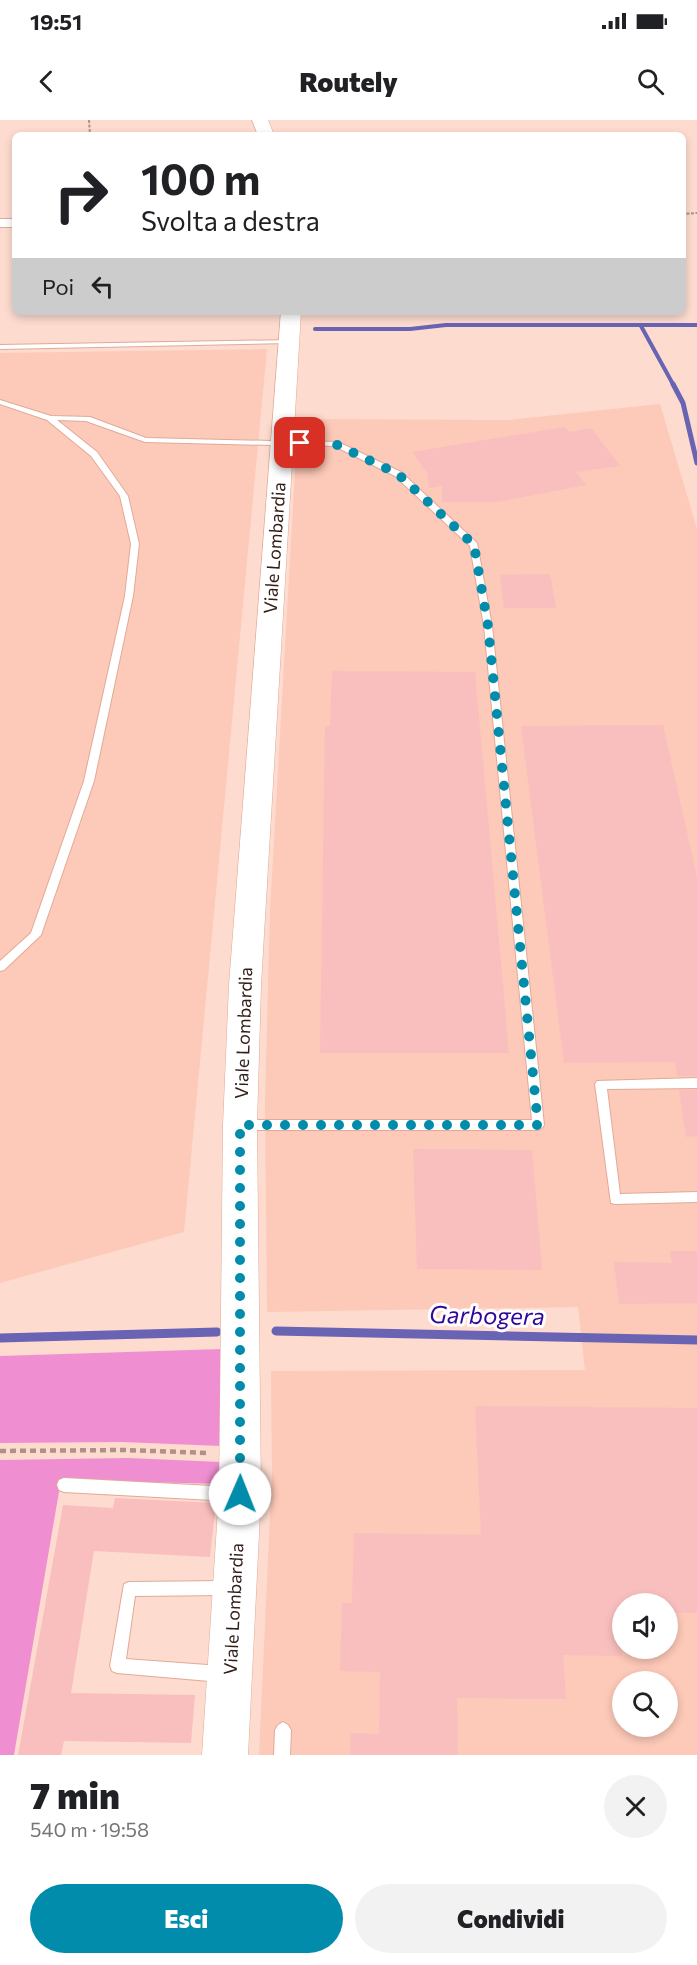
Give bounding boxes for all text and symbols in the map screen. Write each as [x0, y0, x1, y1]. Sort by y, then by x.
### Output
text: 19:51 [30, 8, 82, 35]
icon: back [30, 65, 63, 98]
text: Routely [299, 65, 398, 98]
icon: search [634, 65, 667, 98]
text: 100 m [141, 152, 261, 204]
icon: right [42, 156, 120, 234]
text: Svolta a destra [141, 204, 320, 237]
icon: left [86, 270, 119, 303]
text: Poi [42, 273, 74, 300]
pin [274, 417, 325, 468]
icon: arrive [283, 426, 316, 459]
street label: Viale Lombardia [258, 481, 290, 615]
street label: Viale Lombardia [230, 967, 256, 1099]
water label: Garbogera [429, 1299, 545, 1330]
position arrow [208, 1462, 272, 1526]
street label: Viale Lombardia [219, 1542, 247, 1675]
map controls [612, 1593, 678, 1737]
button: sound [612, 1593, 678, 1659]
button: search [612, 1671, 678, 1737]
text: 7 min [30, 1772, 120, 1816]
button: close [604, 1775, 667, 1838]
text: 540 m · 19:58 [30, 1817, 149, 1841]
button: Esci [30, 1884, 343, 1953]
button: Condividi [355, 1884, 667, 1953]

